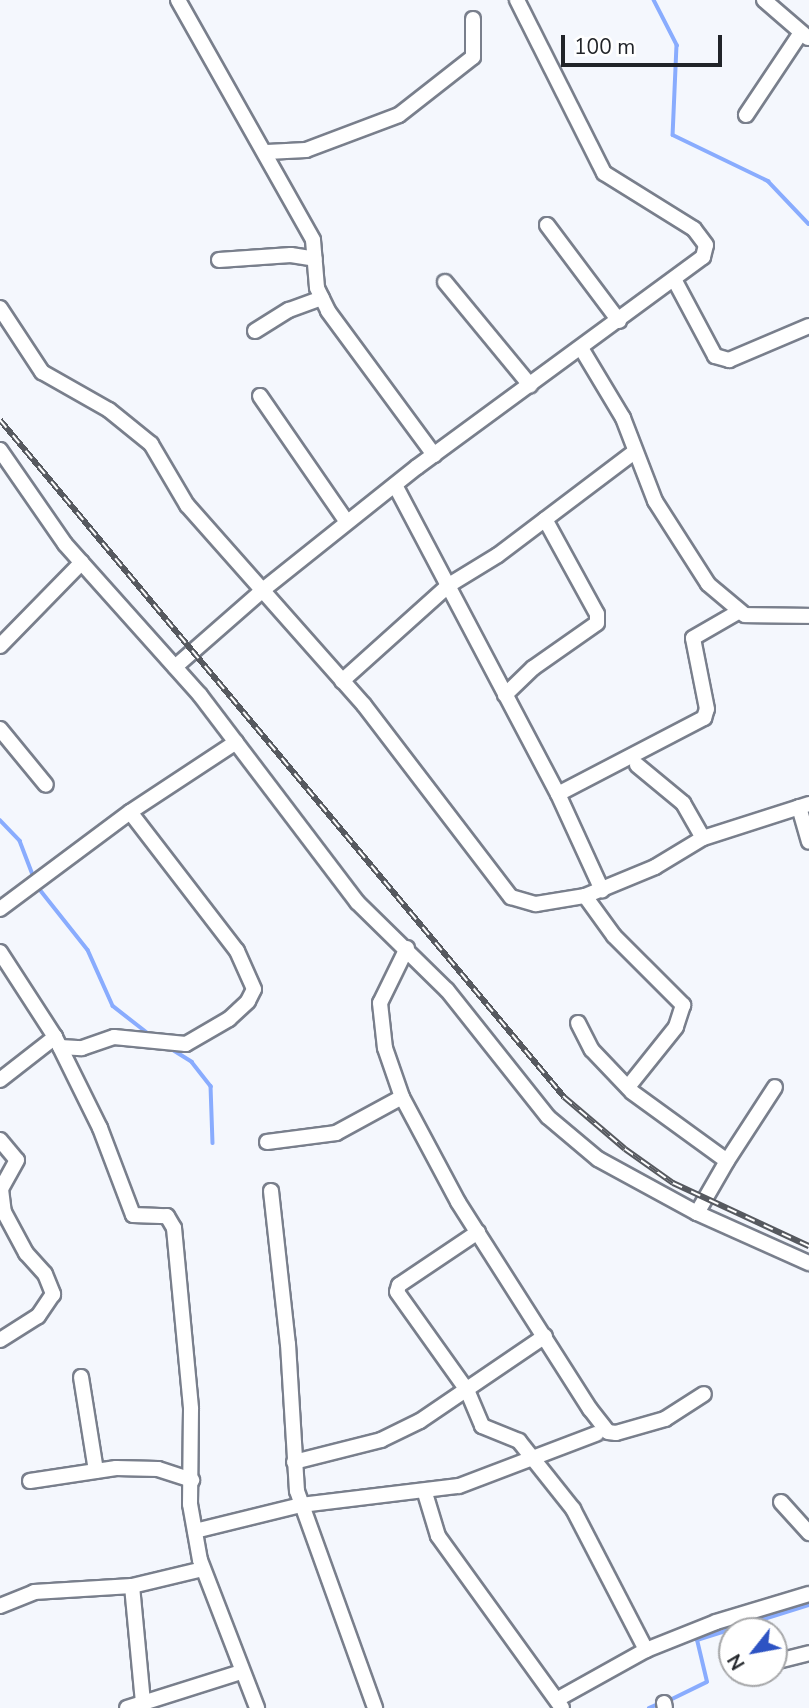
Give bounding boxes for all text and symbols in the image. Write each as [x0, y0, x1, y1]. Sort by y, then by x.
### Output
scale bar [564, 21, 725, 65]
text: 100 m [574, 33, 635, 61]
north arrow [718, 1617, 788, 1687]
text: N [722, 1649, 752, 1675]

